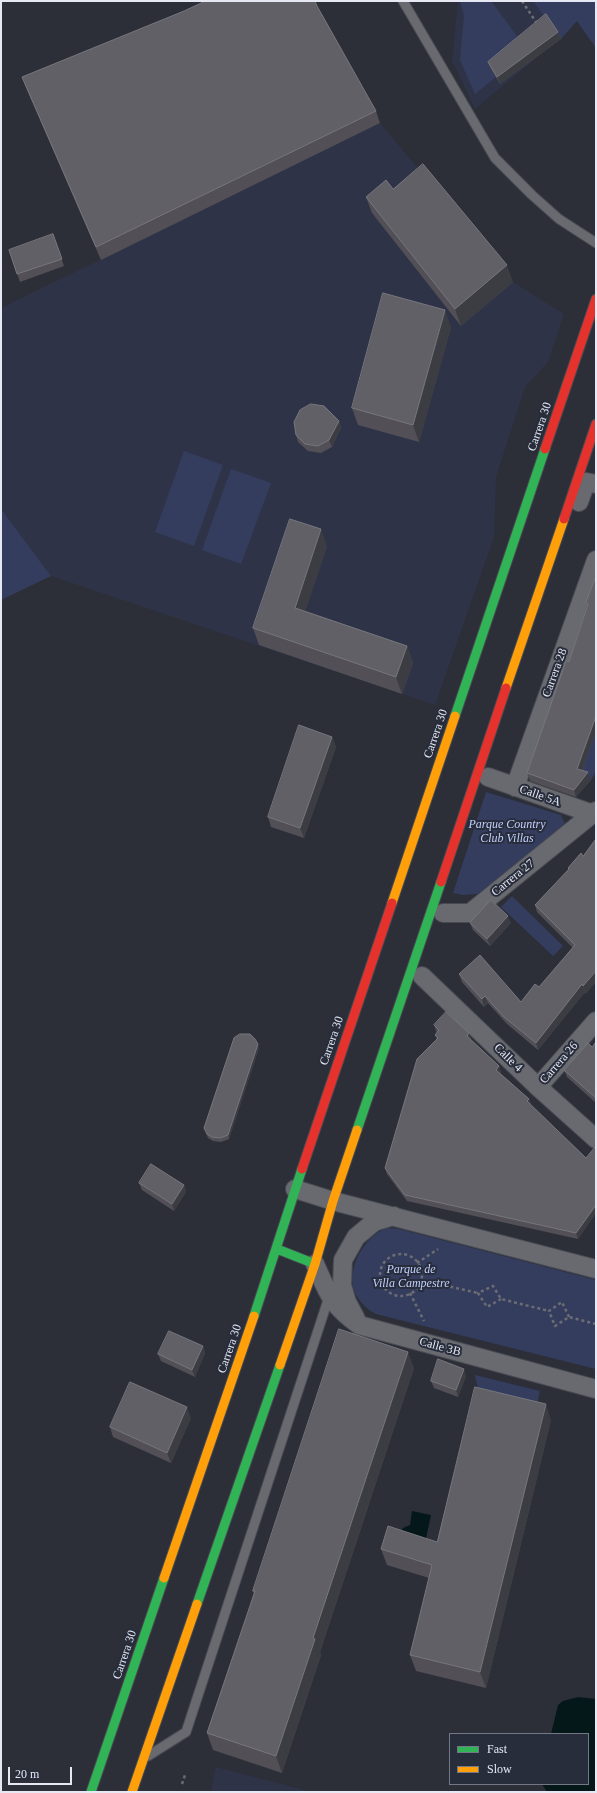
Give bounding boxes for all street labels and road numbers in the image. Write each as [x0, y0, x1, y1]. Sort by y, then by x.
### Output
street label: Carrera 30 [525, 401, 555, 453]
street label: Carrera 28 [540, 647, 570, 699]
street label: Carrera 30 [421, 708, 451, 760]
street label: Calle 5A [517, 782, 563, 810]
street label: Carrera 27 [489, 856, 537, 900]
street label: Carrera 30 [317, 1015, 347, 1067]
street label: Carrera 26 [537, 1039, 581, 1087]
street label: Calle 4 [491, 1041, 525, 1075]
street label: Carrera 30 [215, 1323, 245, 1375]
street label: Calle 3B [418, 1335, 462, 1359]
street label: Carrera 30 [110, 1629, 140, 1681]

